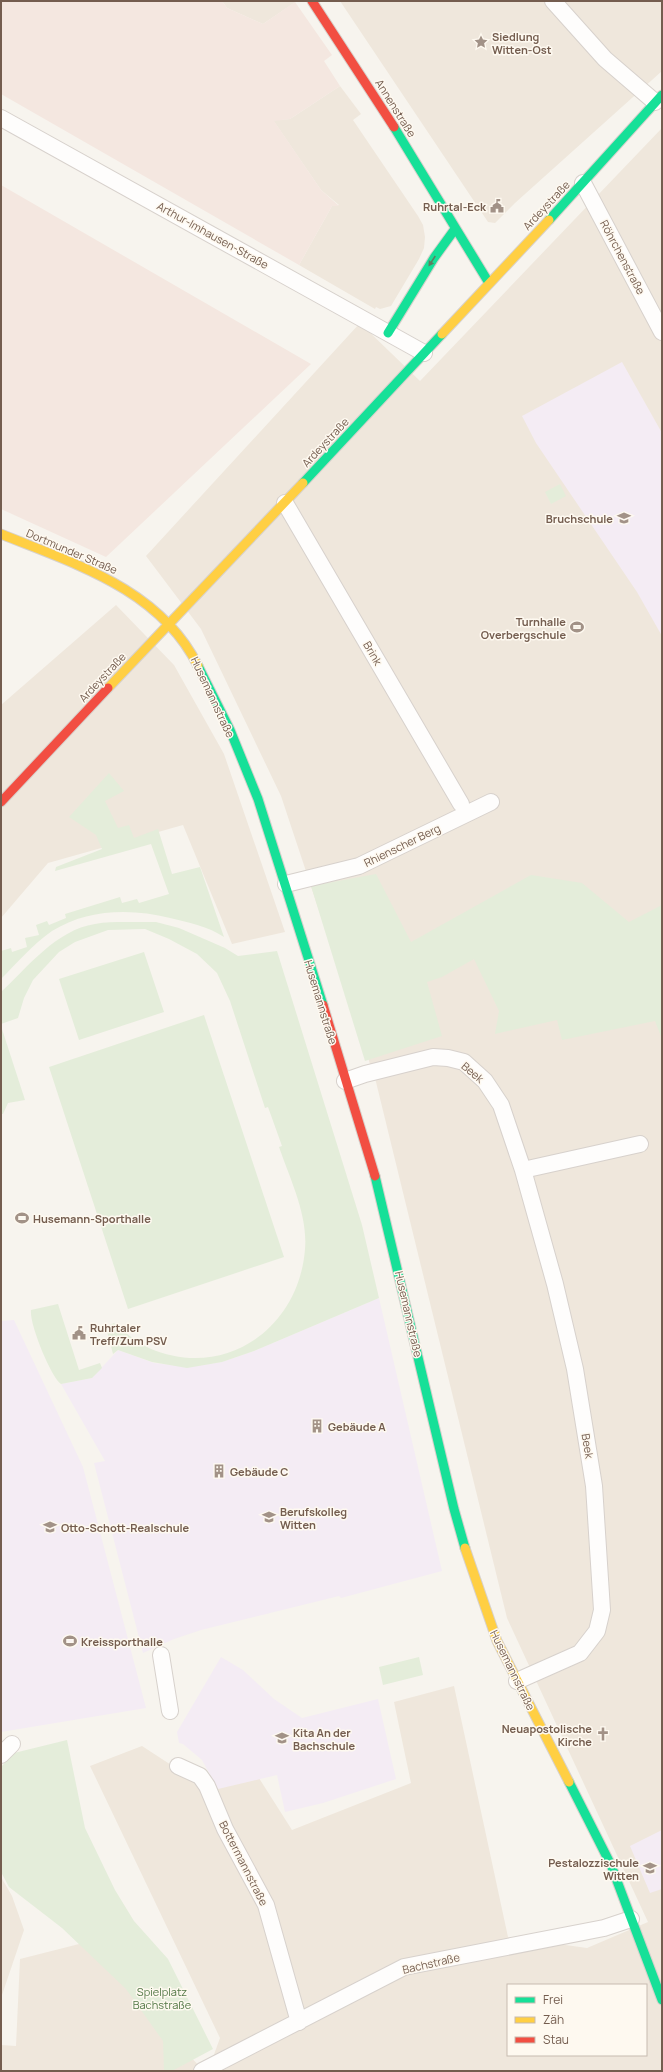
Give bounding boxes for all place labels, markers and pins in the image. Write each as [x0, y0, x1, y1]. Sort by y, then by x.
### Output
place label: Siedlung Witten-Ost [492, 29, 552, 57]
place icon: Siedlung Witten-Ost [473, 34, 489, 50]
public building icon: Ruhrtal-Eck [489, 198, 505, 214]
place label: Ruhrtal-Eck [423, 199, 487, 214]
school or university icon: Bruchschule [616, 510, 632, 526]
place label: Bruchschule [546, 511, 613, 526]
place label: Turnhalle Overbergschule [481, 614, 566, 642]
sports icon: Turnhalle Overbergschule [569, 619, 585, 635]
sports icon: Husemann-Sporthalle [14, 1210, 30, 1226]
place label: Husemann-Sporthalle [33, 1211, 151, 1226]
place label: Ruhrtaler Treff/Zum PSV [90, 1320, 167, 1348]
public building icon: Ruhrtaler Treff/Zum PSV [71, 1325, 87, 1341]
building icon: Gebäude A [309, 1418, 325, 1434]
place label: Gebäude A [328, 1419, 386, 1434]
building icon: Gebäude C [211, 1463, 227, 1479]
place label: Gebäude C [230, 1464, 288, 1479]
place label: Berufskolleg Witten [280, 1504, 347, 1532]
school or university icon: Berufskolleg Witten [261, 1509, 277, 1525]
school or university icon: Otto-Schott-Realschule [42, 1519, 58, 1535]
place label: Otto-Schott-Realschule [61, 1520, 190, 1535]
sports icon: Kreissporthalle [62, 1633, 78, 1649]
place label: Kreissporthalle [81, 1634, 163, 1649]
place label: Neuapostolische Kirche [502, 1721, 592, 1749]
place label: Kita An der Bachschule [293, 1725, 356, 1753]
church icon: Neuapostolische Kirche [595, 1726, 611, 1742]
school or university icon: Kita An der Bachschule [274, 1730, 290, 1746]
place label: Pestalozzischule Witten [548, 1855, 639, 1883]
school or university icon: Pestalozzischule Witten [642, 1860, 658, 1876]

